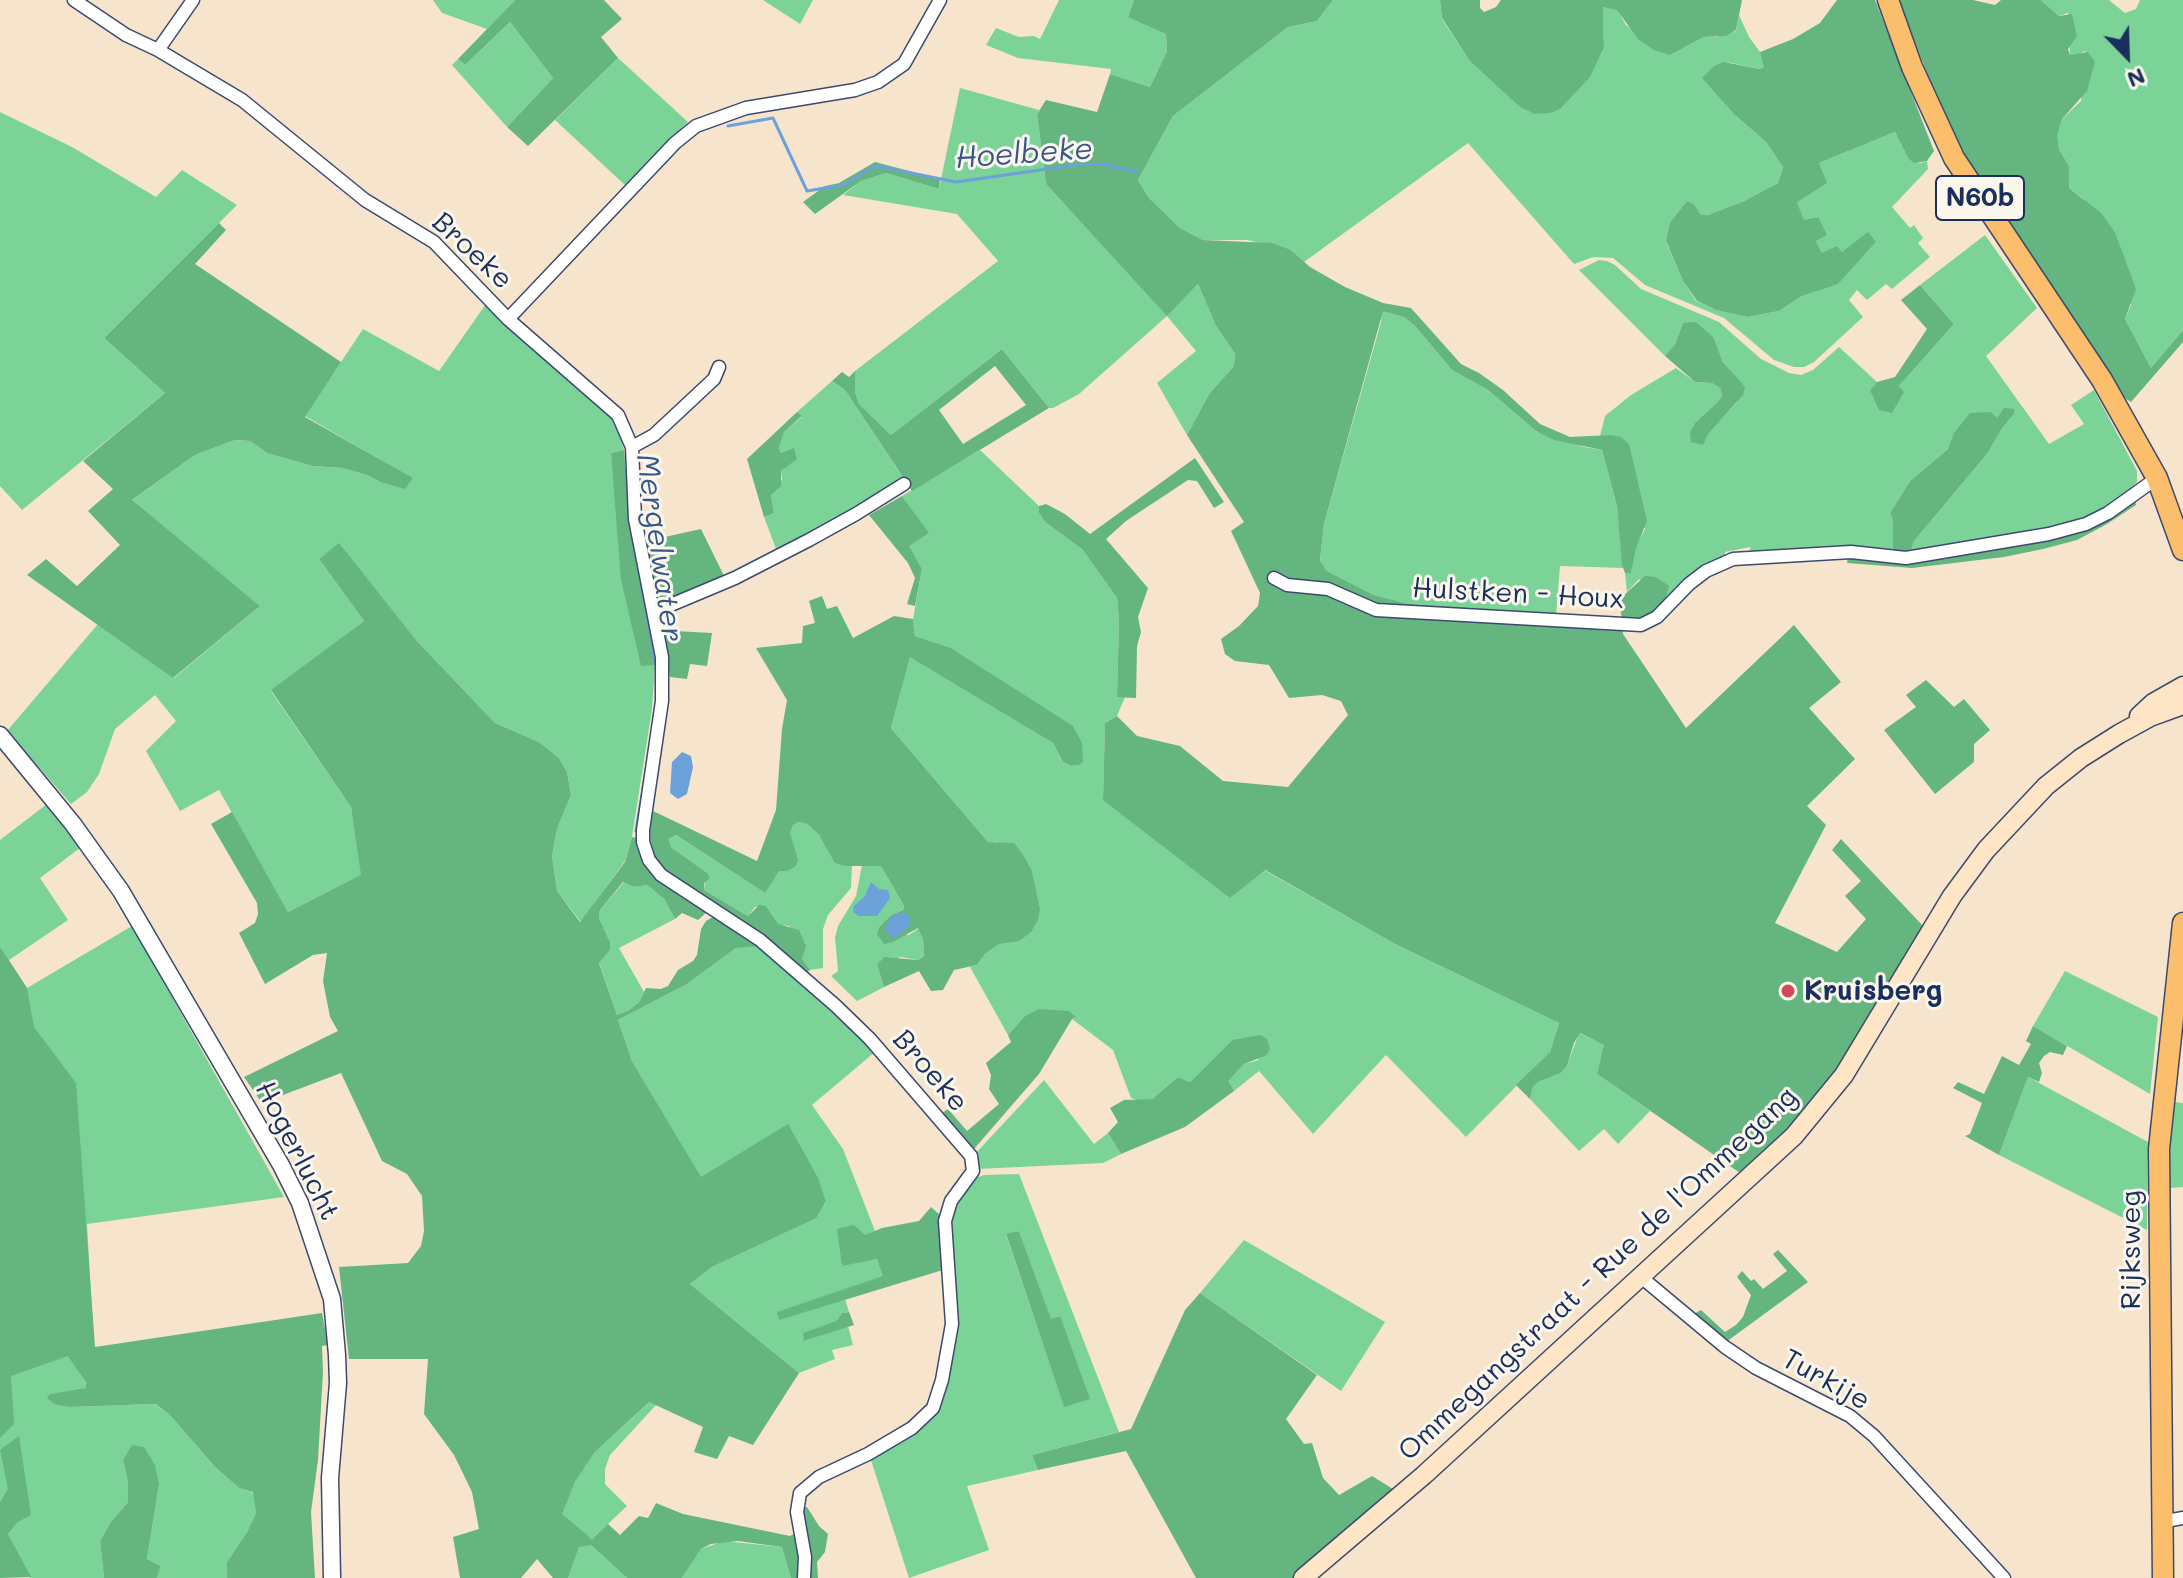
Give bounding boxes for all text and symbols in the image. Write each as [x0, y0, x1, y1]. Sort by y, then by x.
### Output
north arrow [2087, 16, 2167, 96]
text: N [2123, 62, 2150, 95]
water label: Hoelbeke [954, 131, 1094, 177]
road number: N60b [1936, 176, 2024, 220]
street label: Broeke [425, 205, 519, 297]
water label: Mergelwater [628, 451, 690, 645]
street label: Hulstken - Houx [1411, 572, 1625, 616]
place label: Kruisberg [1804, 974, 1942, 1008]
marker: Kruisberg [1779, 982, 1797, 1000]
street label: Broeke [885, 1023, 975, 1119]
street label: Hogerlucht [248, 1076, 346, 1226]
street label: Ommegangstraat - Rue de l'Ommegang [1392, 1080, 1804, 1468]
street label: Rijksweg [2114, 1190, 2148, 1310]
street label: Turkije [1776, 1342, 1876, 1418]

